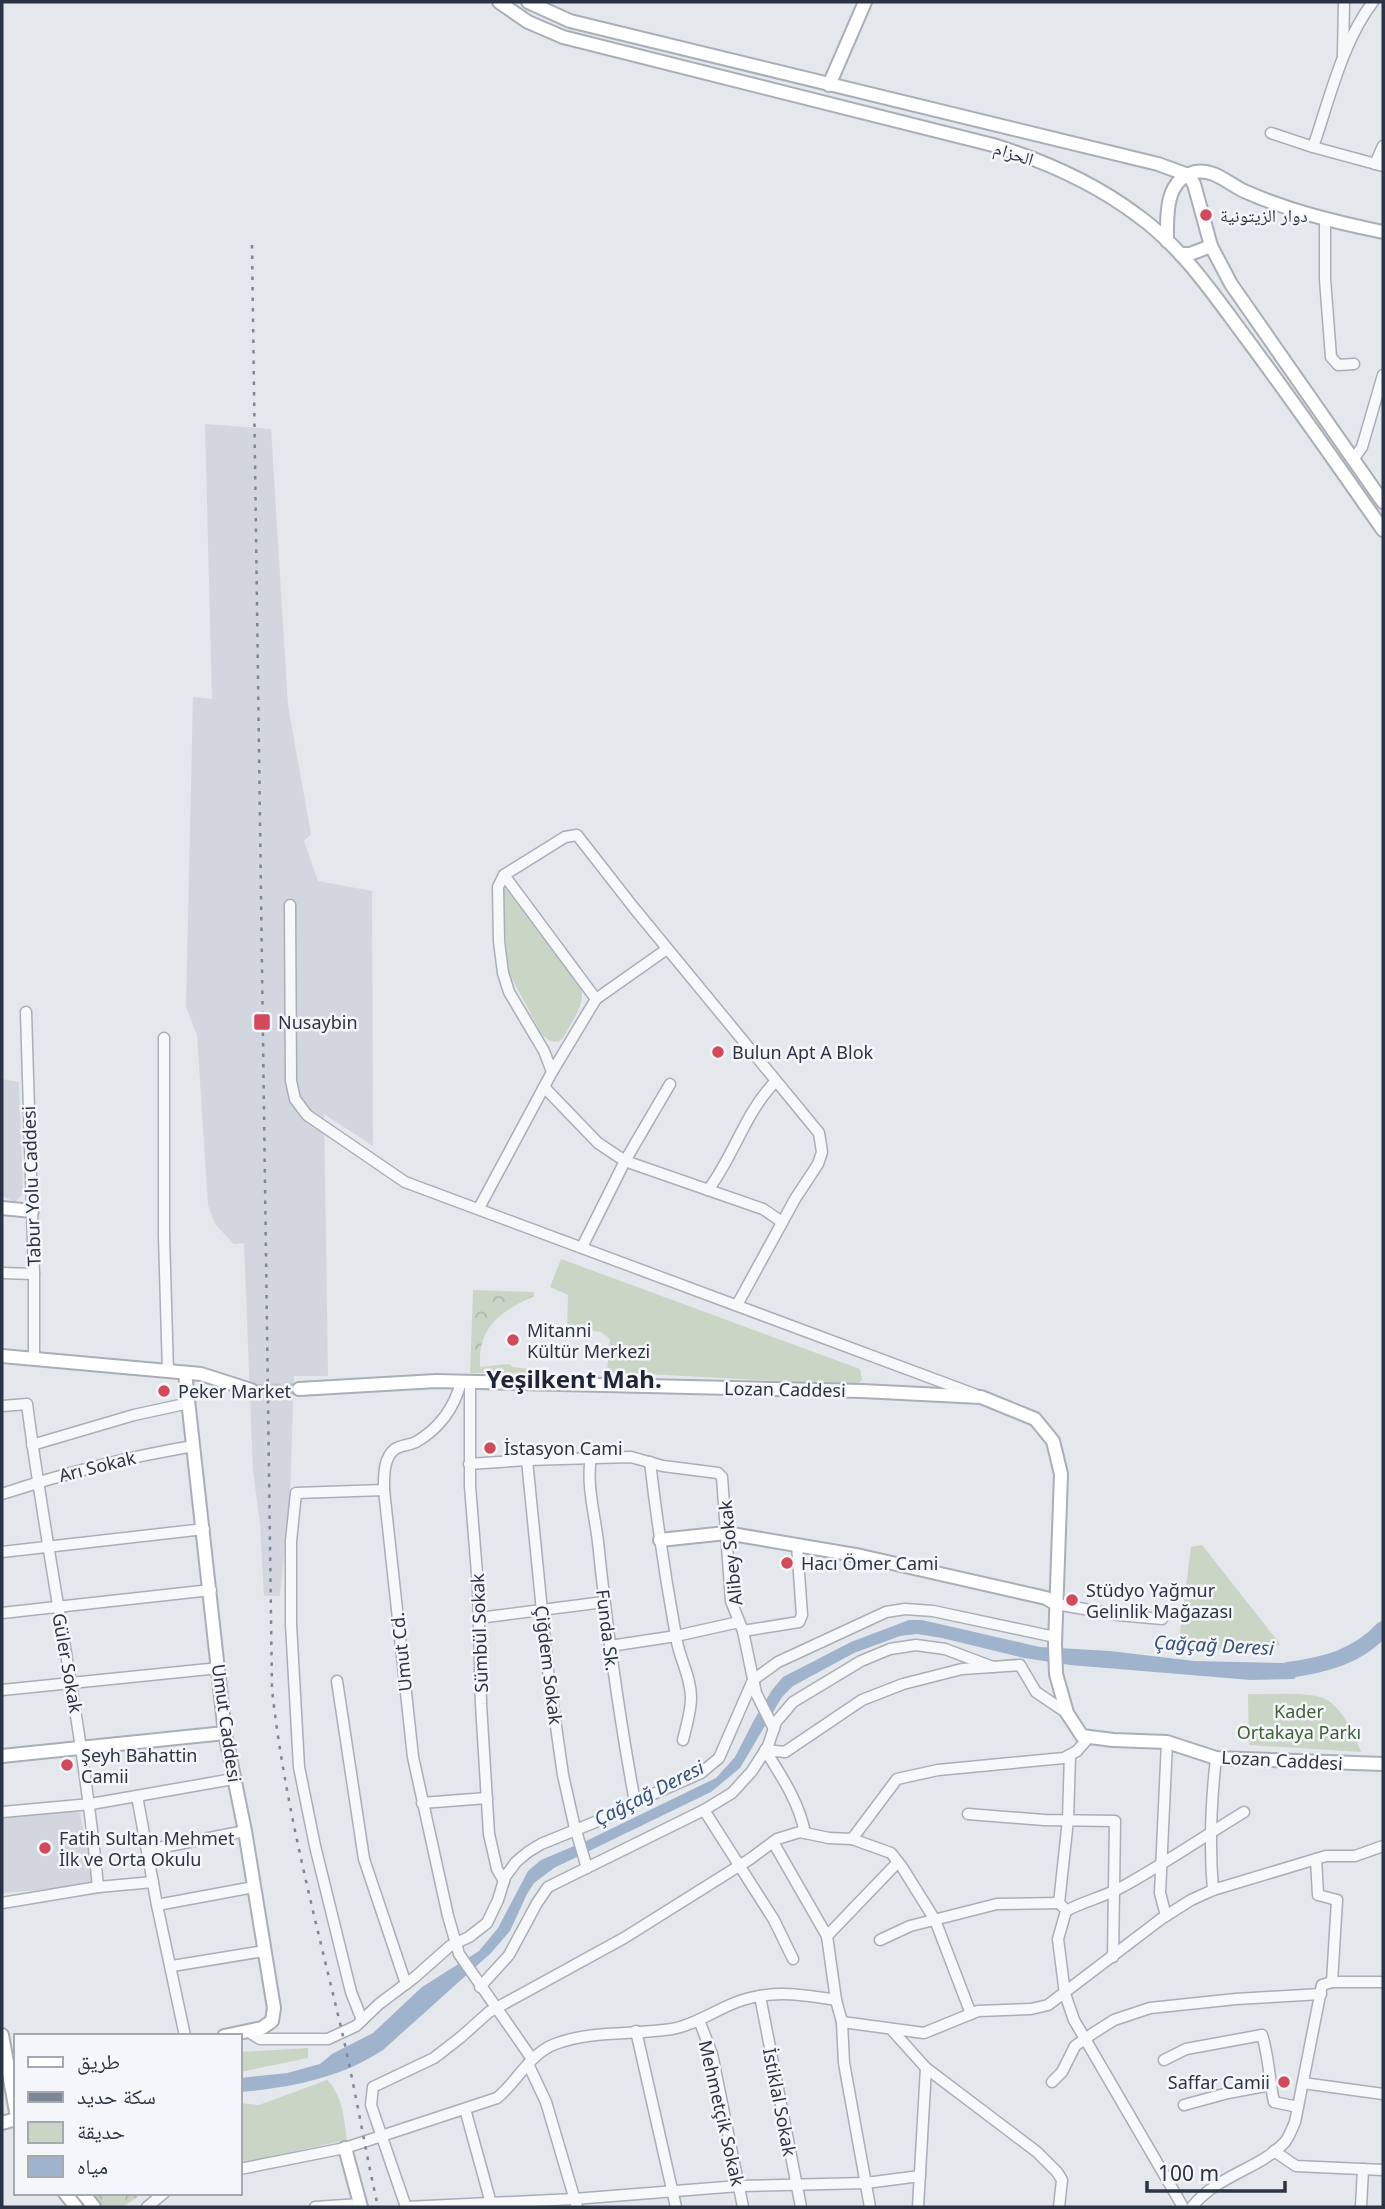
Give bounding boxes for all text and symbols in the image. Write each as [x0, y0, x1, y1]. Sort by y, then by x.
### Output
street label: الحزام [991, 135, 1037, 172]
place label: دوار الزيتونية [1220, 203, 1308, 227]
marker: دوار الزيتونية [1198, 207, 1214, 223]
place label: Nusaybin [278, 1010, 358, 1034]
marker: Nusaybin [252, 1012, 272, 1032]
place label: Bulun Apt A Blok [732, 1040, 874, 1064]
marker: Bulun Apt A Blok [710, 1044, 726, 1060]
street label: Tabur Yolu Caddesi [16, 1105, 46, 1267]
place label: Mitanni Kültür Merkezi [527, 1318, 650, 1363]
marker: Mitanni Kültür Merkezi [505, 1332, 521, 1348]
district label: Yeşilkent Mah. [486, 1362, 662, 1395]
street label: Lozan Caddesi [724, 1376, 846, 1402]
place label: Peker Market [178, 1379, 292, 1403]
marker: Peker Market [156, 1383, 172, 1399]
place label: İstasyon Cami [504, 1436, 623, 1460]
marker: İstasyon Cami [482, 1440, 498, 1456]
street label: Arı Sokak [56, 1445, 138, 1487]
street label: Alibey Sokak [713, 1499, 747, 1607]
place label: Hacı Ömer Cami [801, 1551, 939, 1575]
marker: Hacı Ömer Cami [779, 1555, 795, 1571]
street label: Sümbül Sokak [465, 1573, 493, 1693]
place label: Stüdyo Yağmur Gelinlik Mağazası [1086, 1578, 1233, 1623]
street label: Funda Sk. [591, 1588, 625, 1672]
marker: Stüdyo Yağmur Gelinlik Mağazası [1064, 1592, 1080, 1608]
street label: Çiğdem Sokak [530, 1604, 568, 1726]
street label: Güler Sokak [47, 1611, 89, 1715]
street label: Umut Cd. [385, 1611, 417, 1693]
water label: Çağçağ Deresi [1153, 1629, 1276, 1661]
street label: Umut Caddesi [207, 1662, 247, 1784]
park label: Kader Ortakaya Parkı [1237, 1699, 1361, 1744]
place label: Şeyh Bahattin Camii [81, 1743, 197, 1788]
street label: Lozan Caddesi [1221, 1745, 1343, 1775]
water label: Çağçağ Deresi [590, 1754, 709, 1832]
marker: Şeyh Bahattin Camii [59, 1757, 75, 1773]
place label: Fatih Sultan Mehmet İlk ve Orta Okulu [59, 1826, 235, 1871]
marker: Fatih Sultan Mehmet İlk ve Orta Okulu [37, 1840, 53, 1856]
legend [14, 2034, 242, 2195]
street label: Mehmetçik Sokak [694, 2038, 751, 2189]
street label: İstiklal Sokak [758, 2046, 802, 2158]
text: طريق [77, 2047, 120, 2075]
place label: Saffar Camii [1168, 2070, 1270, 2094]
marker: Saffar Camii [1276, 2074, 1292, 2090]
text: سكة حديد [77, 2082, 156, 2110]
text: حديقة [77, 2117, 125, 2145]
scale bar [1147, 2150, 1285, 2194]
text: مياه [77, 2152, 108, 2180]
text: 100 m [1158, 2159, 1219, 2187]

